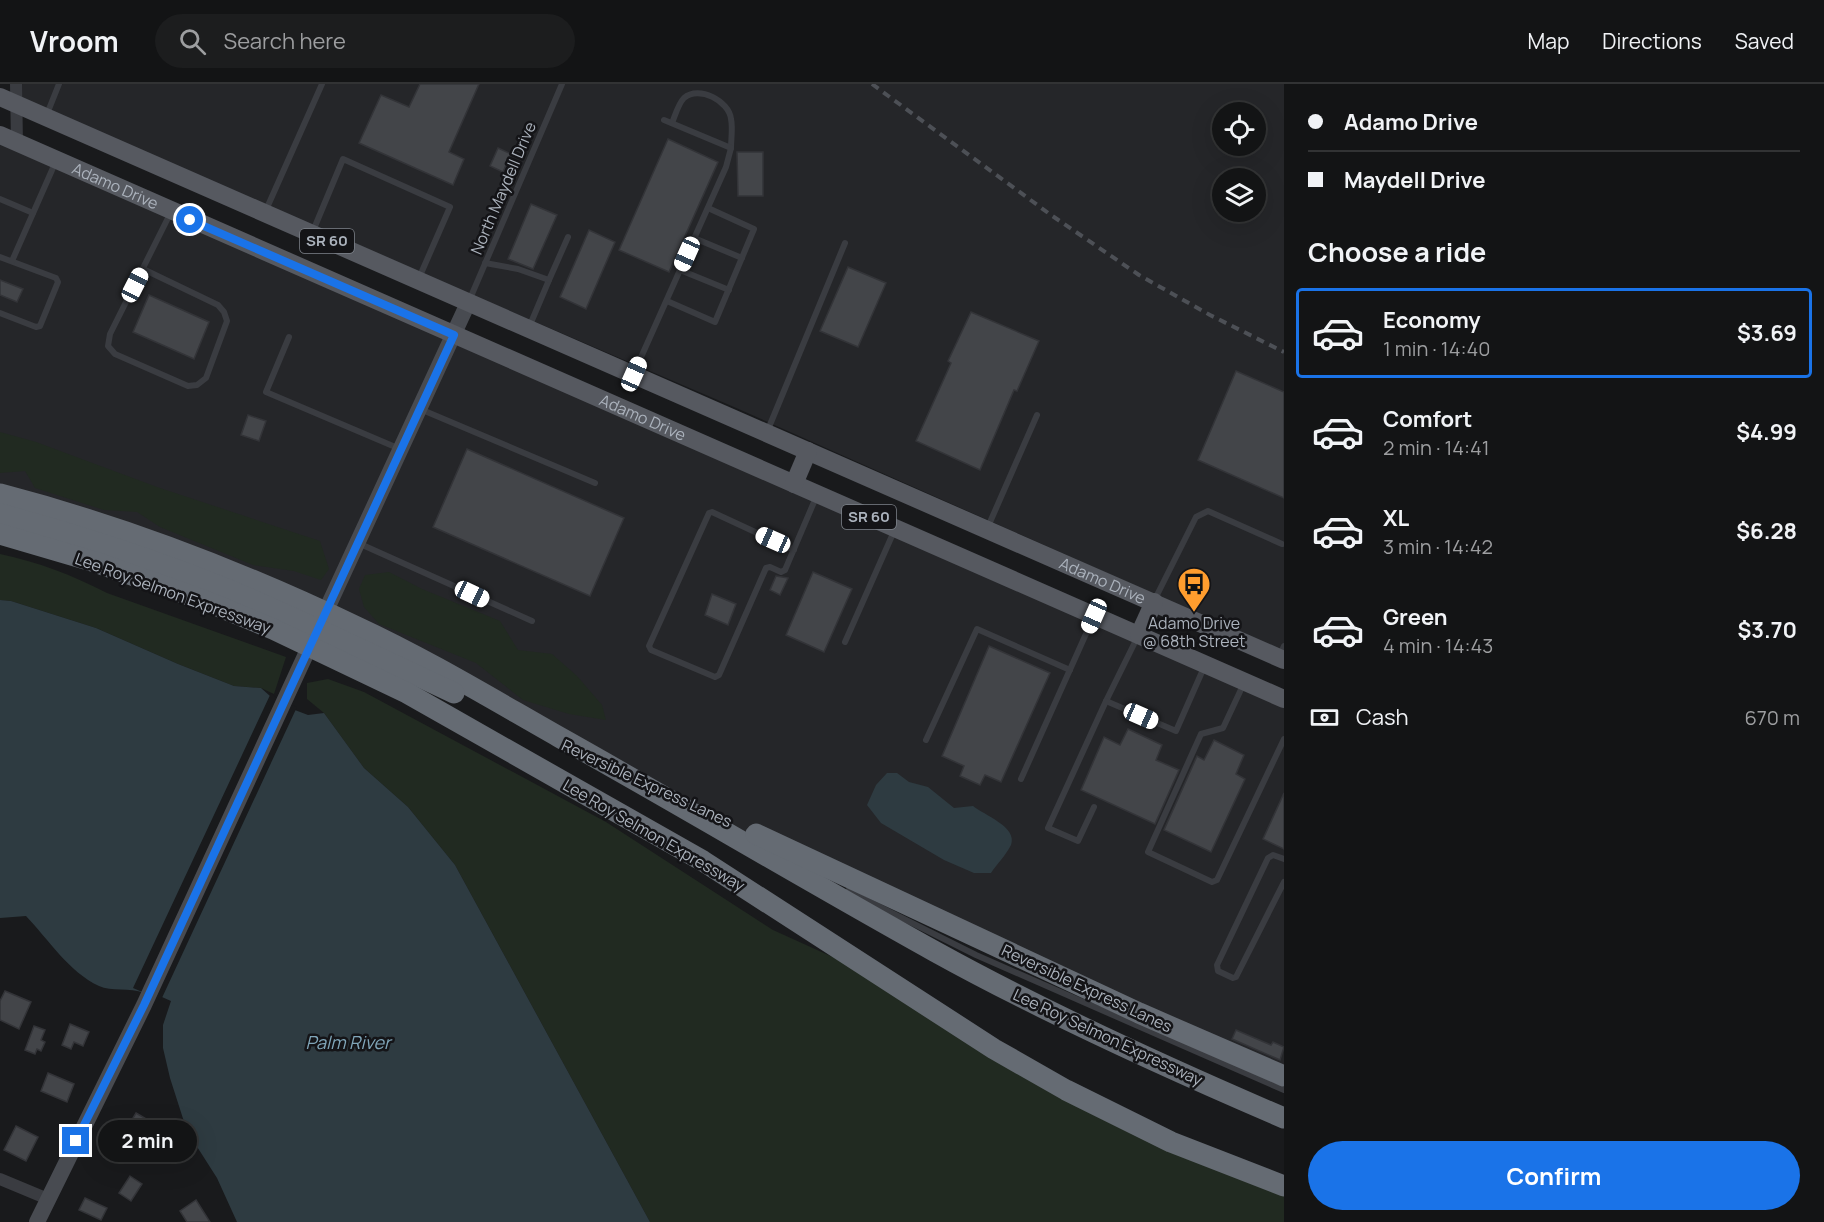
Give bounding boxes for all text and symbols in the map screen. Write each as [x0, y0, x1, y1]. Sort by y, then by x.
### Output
search box [155, 14, 575, 68]
text: Vroom [30, 22, 119, 60]
icon: search [176, 25, 209, 58]
text: Search here [224, 26, 346, 56]
text: Map [1528, 27, 1569, 55]
text: Directions [1602, 27, 1702, 55]
text: Saved [1735, 27, 1794, 55]
map controls [1212, 102, 1266, 222]
button: locate [1212, 102, 1266, 156]
text: Adamo Drive [1344, 107, 1478, 137]
street label: North Maydell Drive [465, 118, 541, 258]
street label: Adamo Drive [69, 157, 162, 214]
text: Maydell Drive [1344, 165, 1486, 195]
button: layers [1212, 168, 1266, 222]
route start [176, 206, 203, 233]
road number: SR 60 [300, 229, 354, 253]
text: Choose a ride [1308, 233, 1486, 270]
car [671, 234, 703, 274]
car [119, 265, 151, 305]
text: Economy [1383, 305, 1481, 335]
icon: car [1311, 306, 1365, 360]
text: $3.69 [1737, 318, 1797, 348]
text: 1 min · 14:40 [1383, 335, 1490, 362]
car [618, 354, 650, 394]
street label: Adamo Drive [596, 389, 689, 446]
text: Comfort [1383, 404, 1472, 434]
icon: car [1311, 405, 1365, 459]
text: $4.99 [1736, 417, 1797, 447]
text: 2 min · 14:41 [1383, 434, 1490, 461]
text: XL [1383, 503, 1409, 533]
icon: car [1311, 504, 1365, 558]
road number: SR 60 [842, 505, 896, 529]
text: $6.28 [1736, 516, 1797, 546]
car [753, 524, 793, 556]
text: 3 min · 14:42 [1383, 533, 1493, 560]
street label: Lee Roy Selmon Expressway [72, 547, 274, 639]
street label: Adamo Drive [1056, 552, 1149, 609]
bus stop icon: Adamo Drive @ 68th Street [1176, 566, 1212, 613]
car [452, 578, 492, 610]
car [1078, 596, 1110, 636]
text: Green [1383, 602, 1448, 632]
icon: car [1311, 603, 1365, 657]
place label: Adamo Drive @ 68th Street [1143, 612, 1245, 652]
text: $3.70 [1738, 615, 1797, 645]
text: 4 min · 14:43 [1383, 632, 1493, 659]
car [1121, 700, 1161, 732]
icon: cash [1308, 701, 1341, 734]
text: Cash [1356, 702, 1409, 732]
text: 670 m [1744, 704, 1800, 731]
street label: Reversible Express Lanes [558, 734, 736, 832]
street label: Lee Roy Selmon Expressway [559, 774, 749, 896]
street label: Reversible Express Lanes [998, 939, 1176, 1037]
street label: Lee Roy Selmon Expressway [1010, 983, 1207, 1091]
water label: Palm River [306, 1030, 393, 1054]
callout: 2 min [97, 1120, 196, 1162]
route end [62, 1127, 89, 1154]
text: 2 min [121, 1127, 174, 1154]
button: Confirm [1308, 1141, 1800, 1210]

